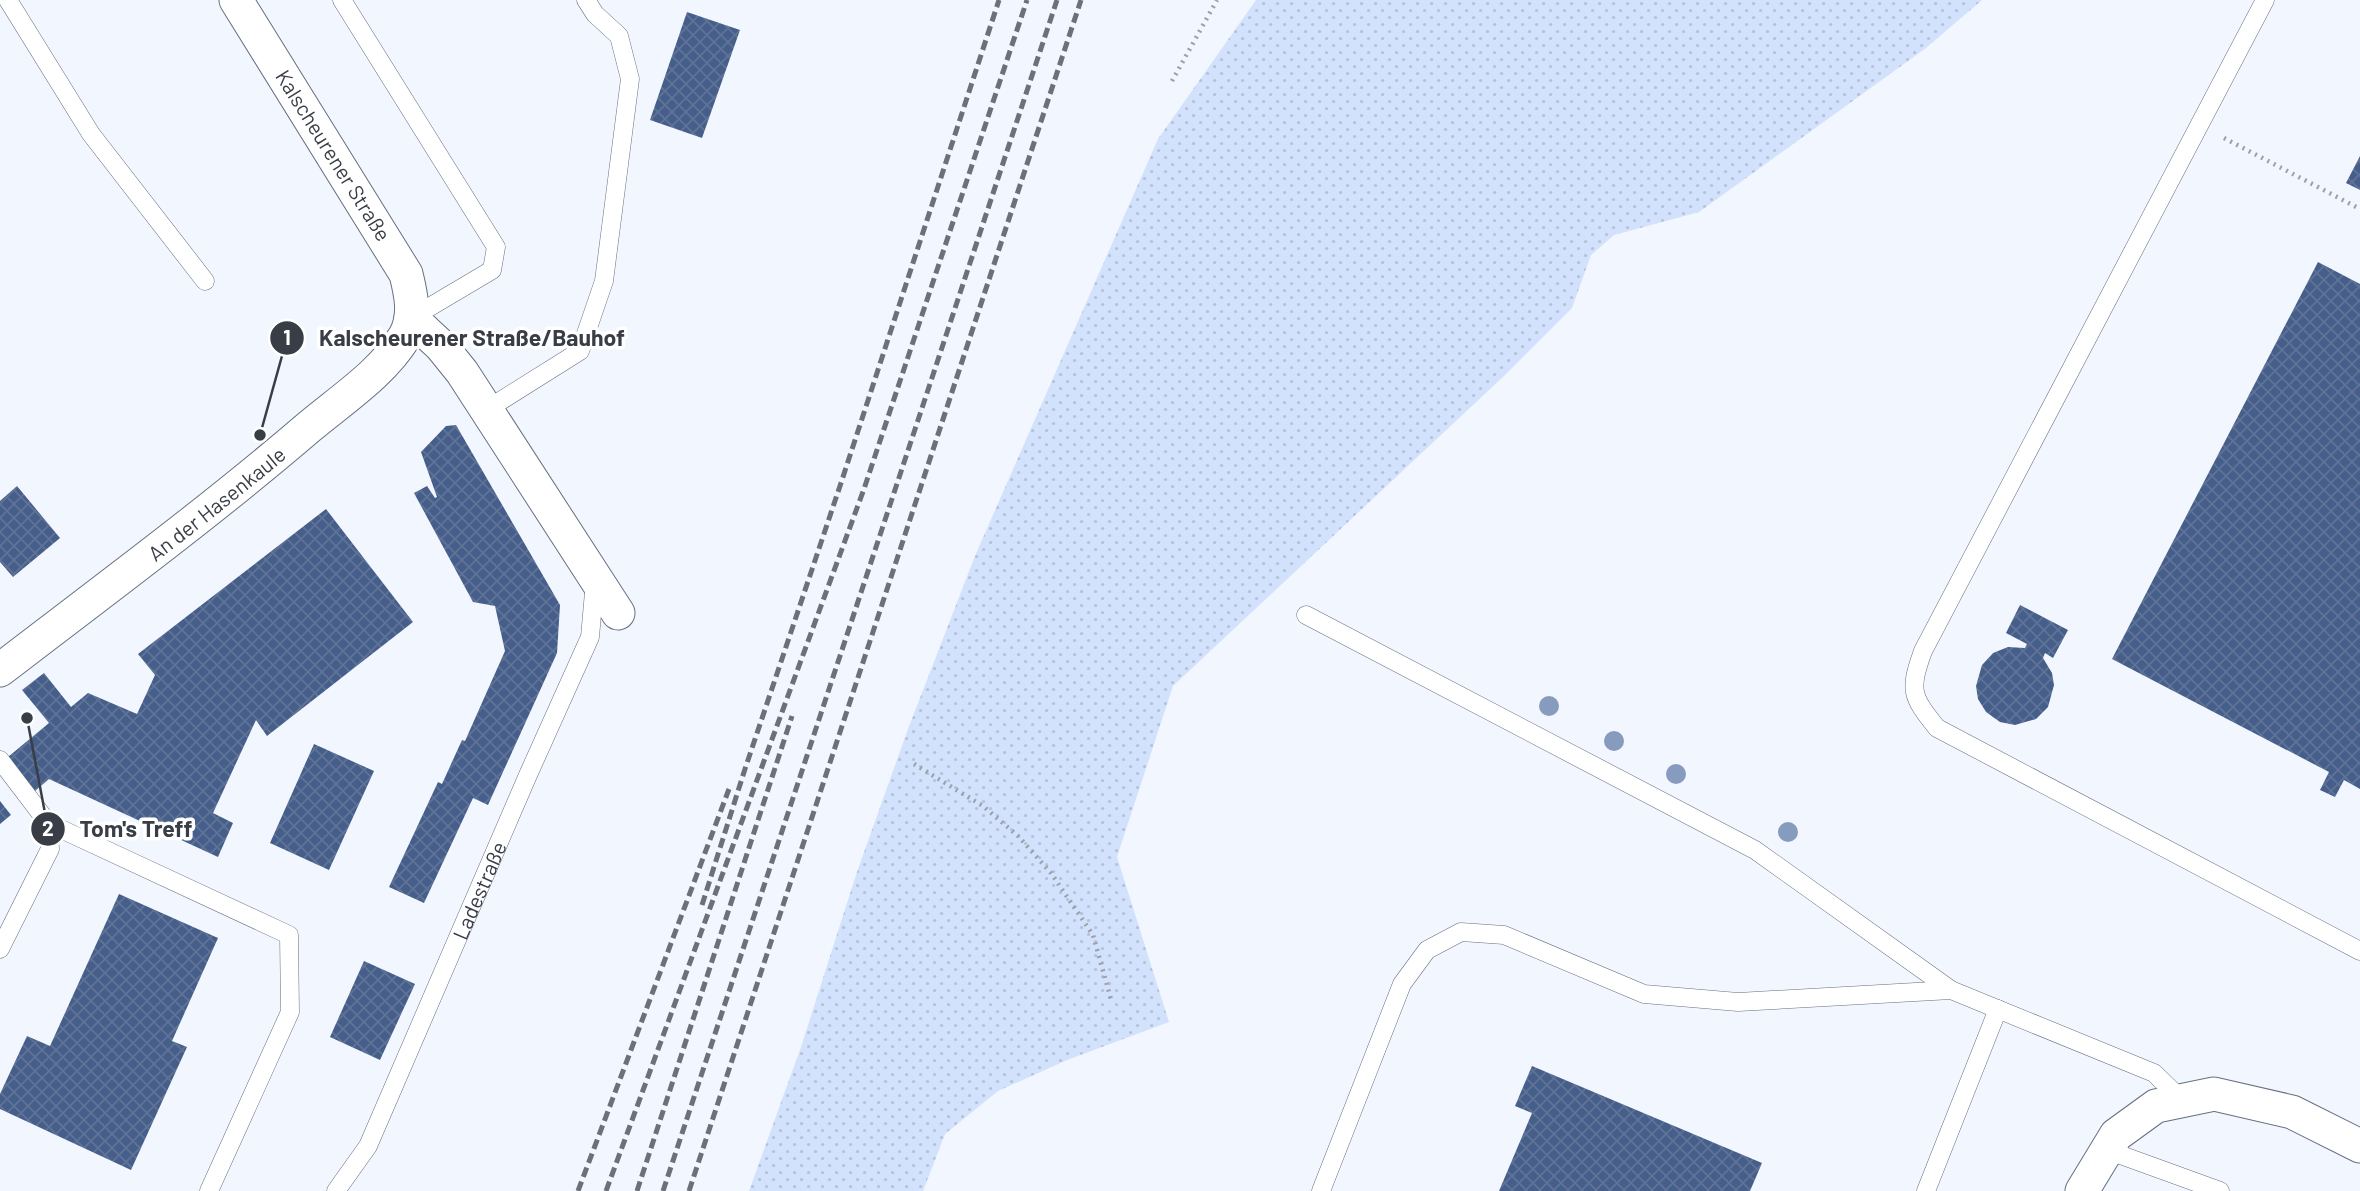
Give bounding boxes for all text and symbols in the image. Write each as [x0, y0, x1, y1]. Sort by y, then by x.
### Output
street label: Kalscheurener Straße [271, 65, 397, 245]
callout: Kalscheurener Straße/Bauhof [270, 316, 639, 360]
text: Kalscheurener Straße/Bauhof [319, 323, 625, 351]
text: 1 [283, 324, 291, 349]
street label: An der Hasenkaule [142, 441, 290, 565]
callout: Tom's Treff [31, 807, 207, 851]
text: Tom's Treff [80, 814, 192, 842]
text: 2 [42, 815, 54, 840]
street label: Ladestraße [446, 837, 511, 943]

